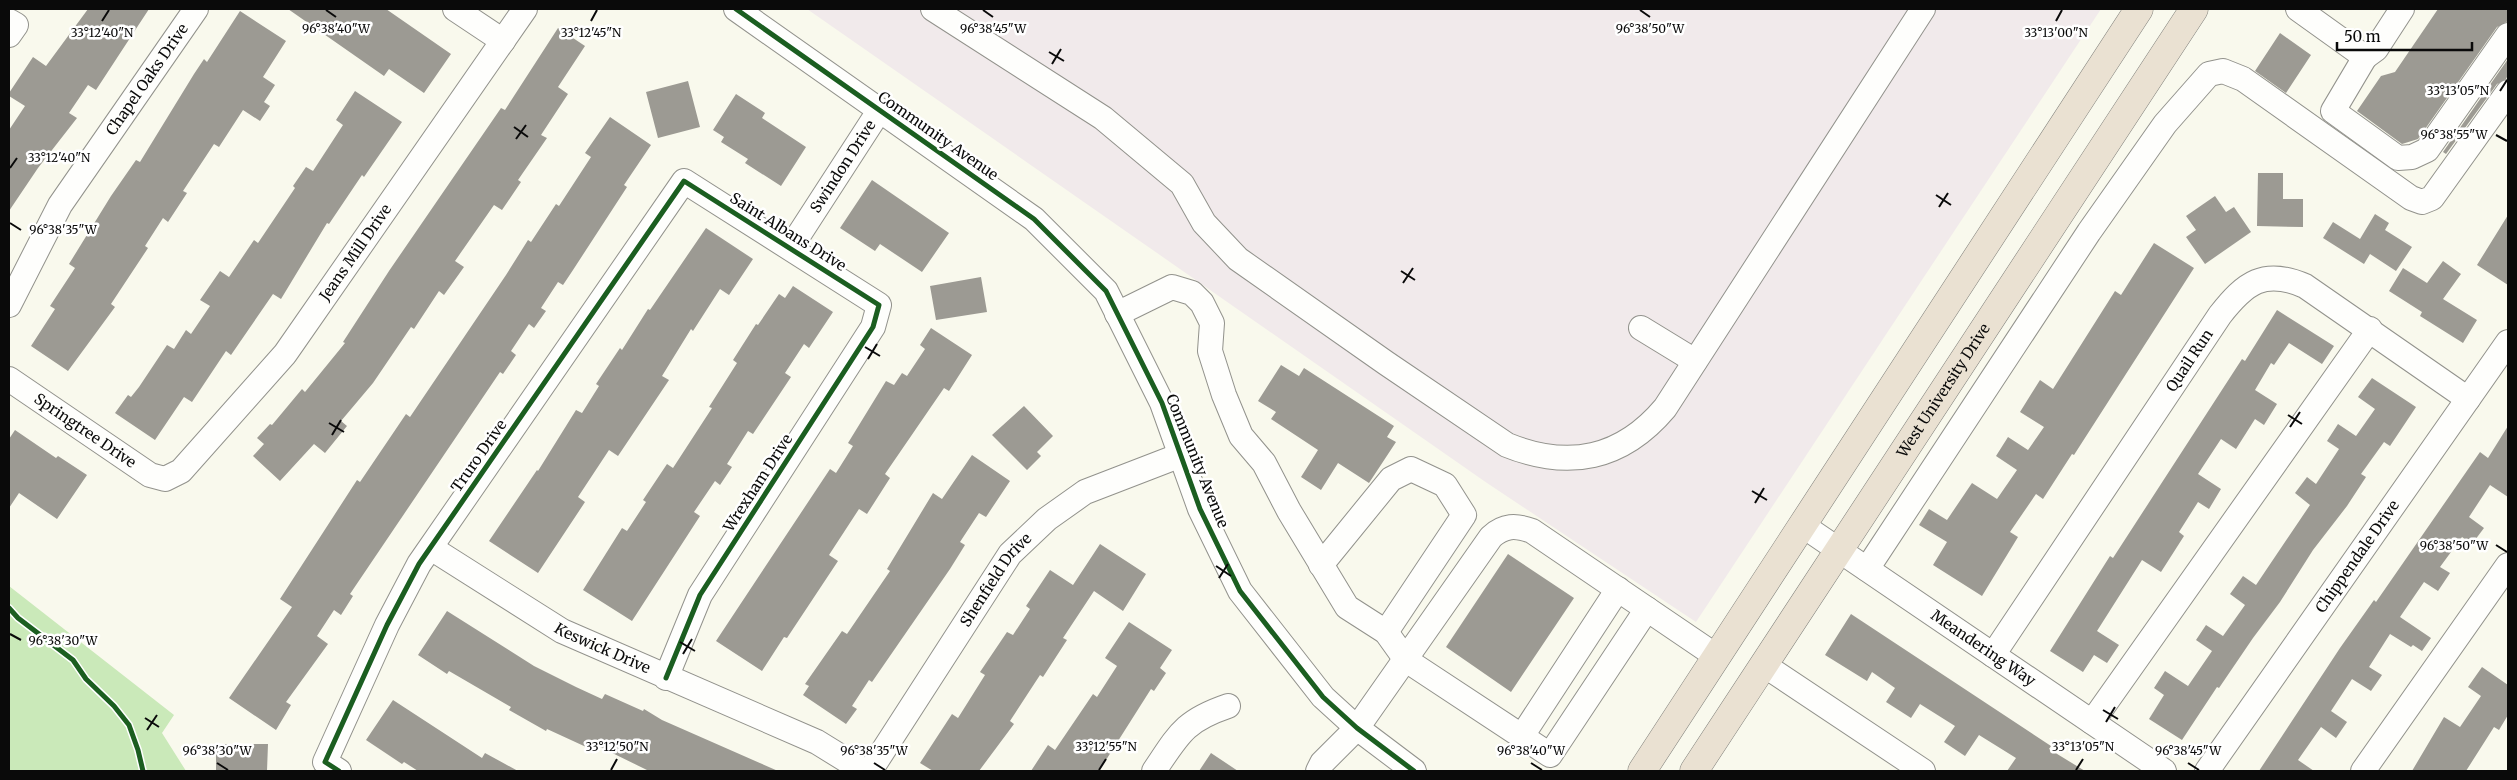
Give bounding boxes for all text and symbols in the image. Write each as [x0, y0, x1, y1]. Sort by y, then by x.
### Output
street label: Chapel Oaks Drive [101, 20, 192, 139]
scale bar [2337, 20, 2472, 52]
text: 96°38'40"W [302, 21, 371, 36]
text: 96°38'45"W [960, 21, 1027, 36]
text: 96°38'50"W [1616, 21, 1685, 36]
text: 33°12'40"N [71, 25, 134, 40]
text: 33°12'45"N [561, 25, 622, 40]
text: 33°13'00"N [2024, 25, 2089, 40]
text: 50 m [2344, 27, 2381, 46]
text: 33°13'05"N [2427, 83, 2490, 98]
street label: Community Avenue [874, 87, 1002, 184]
street label: Swindon Drive [806, 116, 880, 216]
text: 96°38'55"W [2420, 127, 2489, 142]
text: 33°12'40"N [28, 150, 91, 165]
street label: Saint Albans Drive [727, 188, 850, 275]
street label: Jeans Mill Drive [314, 200, 395, 305]
text: 96°38'35"W [29, 222, 98, 237]
street label: West University Drive [1892, 320, 1994, 462]
street label: Quail Run [2161, 325, 2217, 395]
street label: Springtree Drive [31, 389, 140, 472]
street label: Community Avenue [1162, 391, 1233, 531]
street label: Truro Drive [447, 416, 511, 496]
street label: Wrexham Drive [718, 430, 796, 536]
street label: Chippendale Drive [2311, 496, 2403, 616]
street label: Shenfield Drive [956, 529, 1035, 630]
text: 96°38'50"W [2420, 538, 2489, 553]
street label: Meandering Way [1927, 605, 2040, 690]
street label: Keswick Drive [551, 619, 654, 677]
text: 96°38'30"W [29, 633, 98, 648]
text: 33°12'50"N [585, 739, 649, 754]
text: 33°12'55"N [1075, 739, 1138, 754]
text: 33°13'05"N [2052, 739, 2115, 754]
text: 96°38'30"W [183, 743, 252, 758]
text: 96°38'35"W [840, 743, 909, 758]
text: 96°38'40"W [1497, 743, 1566, 758]
text: 96°38'45"W [2155, 743, 2222, 758]

